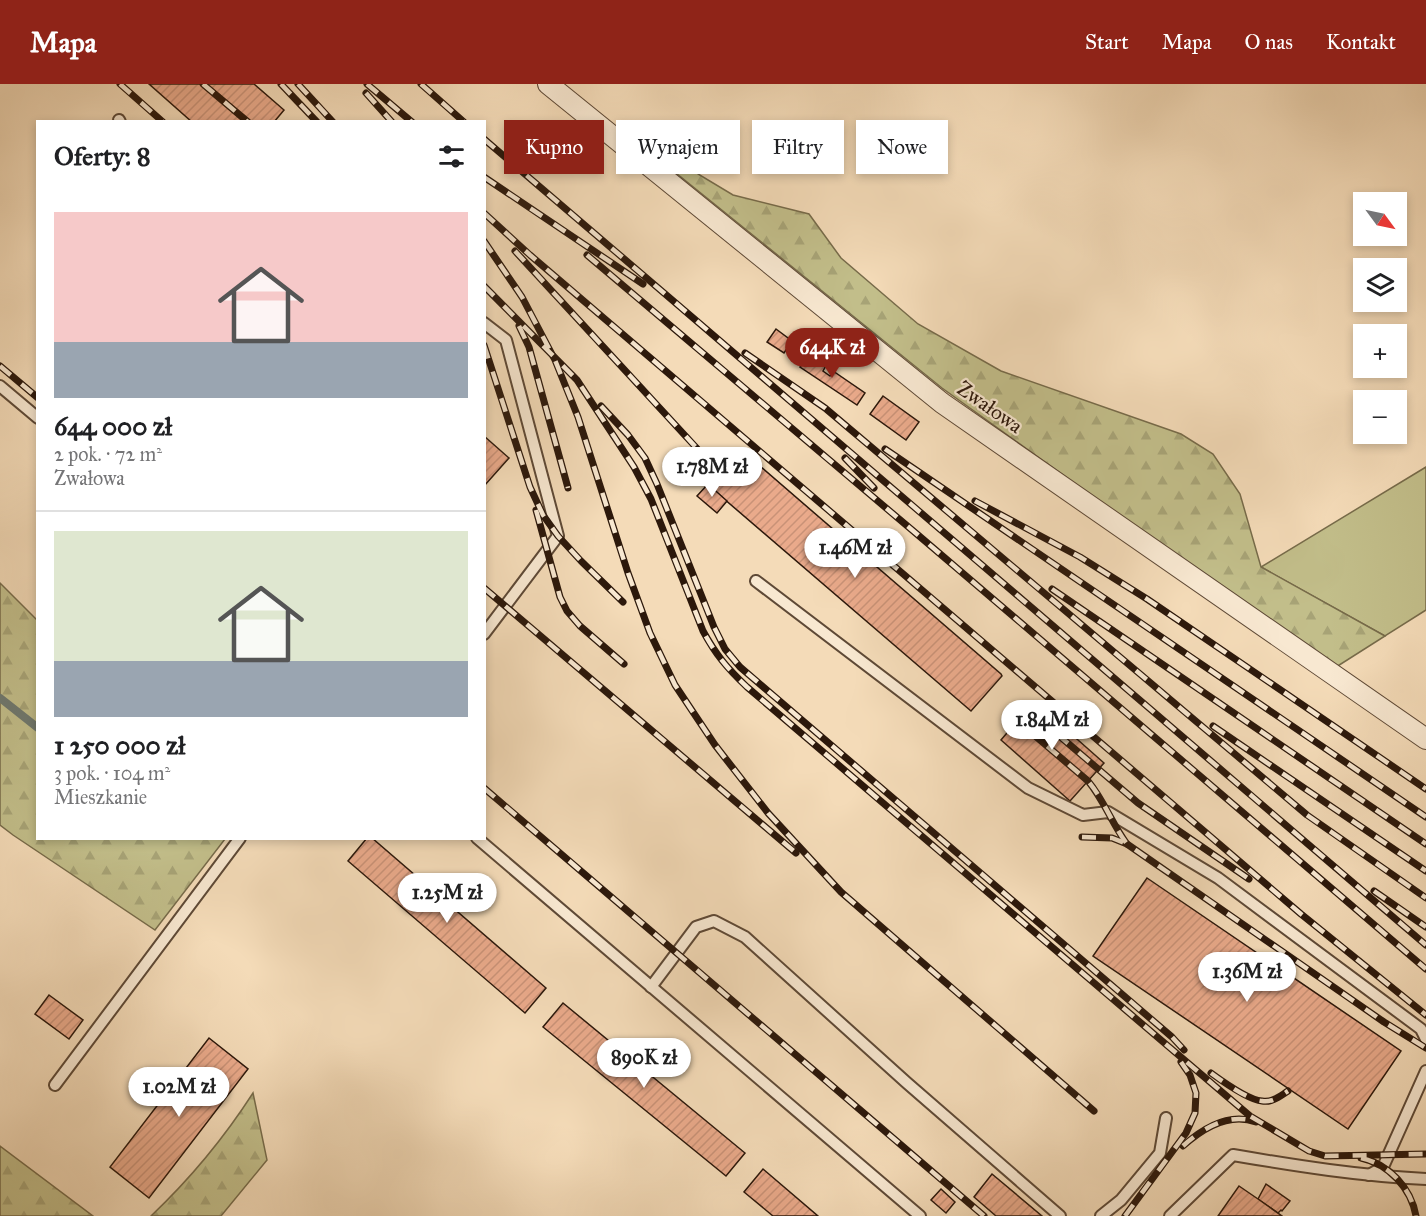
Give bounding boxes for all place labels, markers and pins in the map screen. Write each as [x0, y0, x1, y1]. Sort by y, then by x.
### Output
pin: 644K zł [777, 328, 887, 379]
pin: 1.78M zł [650, 447, 774, 498]
pin: 1.46M zł [793, 528, 917, 579]
pin: 1.84M zł [990, 700, 1114, 751]
pin: 1.25M zł [385, 873, 509, 924]
pin: 1.36M zł [1185, 952, 1309, 1003]
pin: 890K zł [589, 1038, 699, 1089]
pin: 1.02M zł [117, 1067, 241, 1118]

